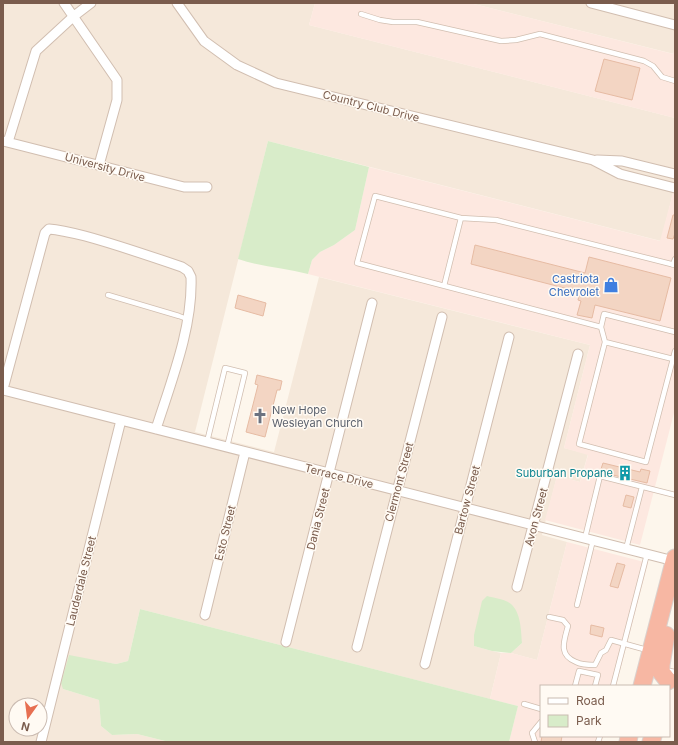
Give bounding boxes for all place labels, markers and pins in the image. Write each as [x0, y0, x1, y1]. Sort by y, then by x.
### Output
place label: Castriota Chevrolet [549, 272, 599, 299]
shop icon: Castriota Chevrolet [602, 276, 620, 294]
place label: New Hope Wesleyan Church [272, 403, 363, 430]
church icon: New Hope Wesleyan Church [251, 407, 269, 425]
building icon: Suburban Propane [616, 464, 634, 482]
place label: Suburban Propane [516, 466, 613, 480]

